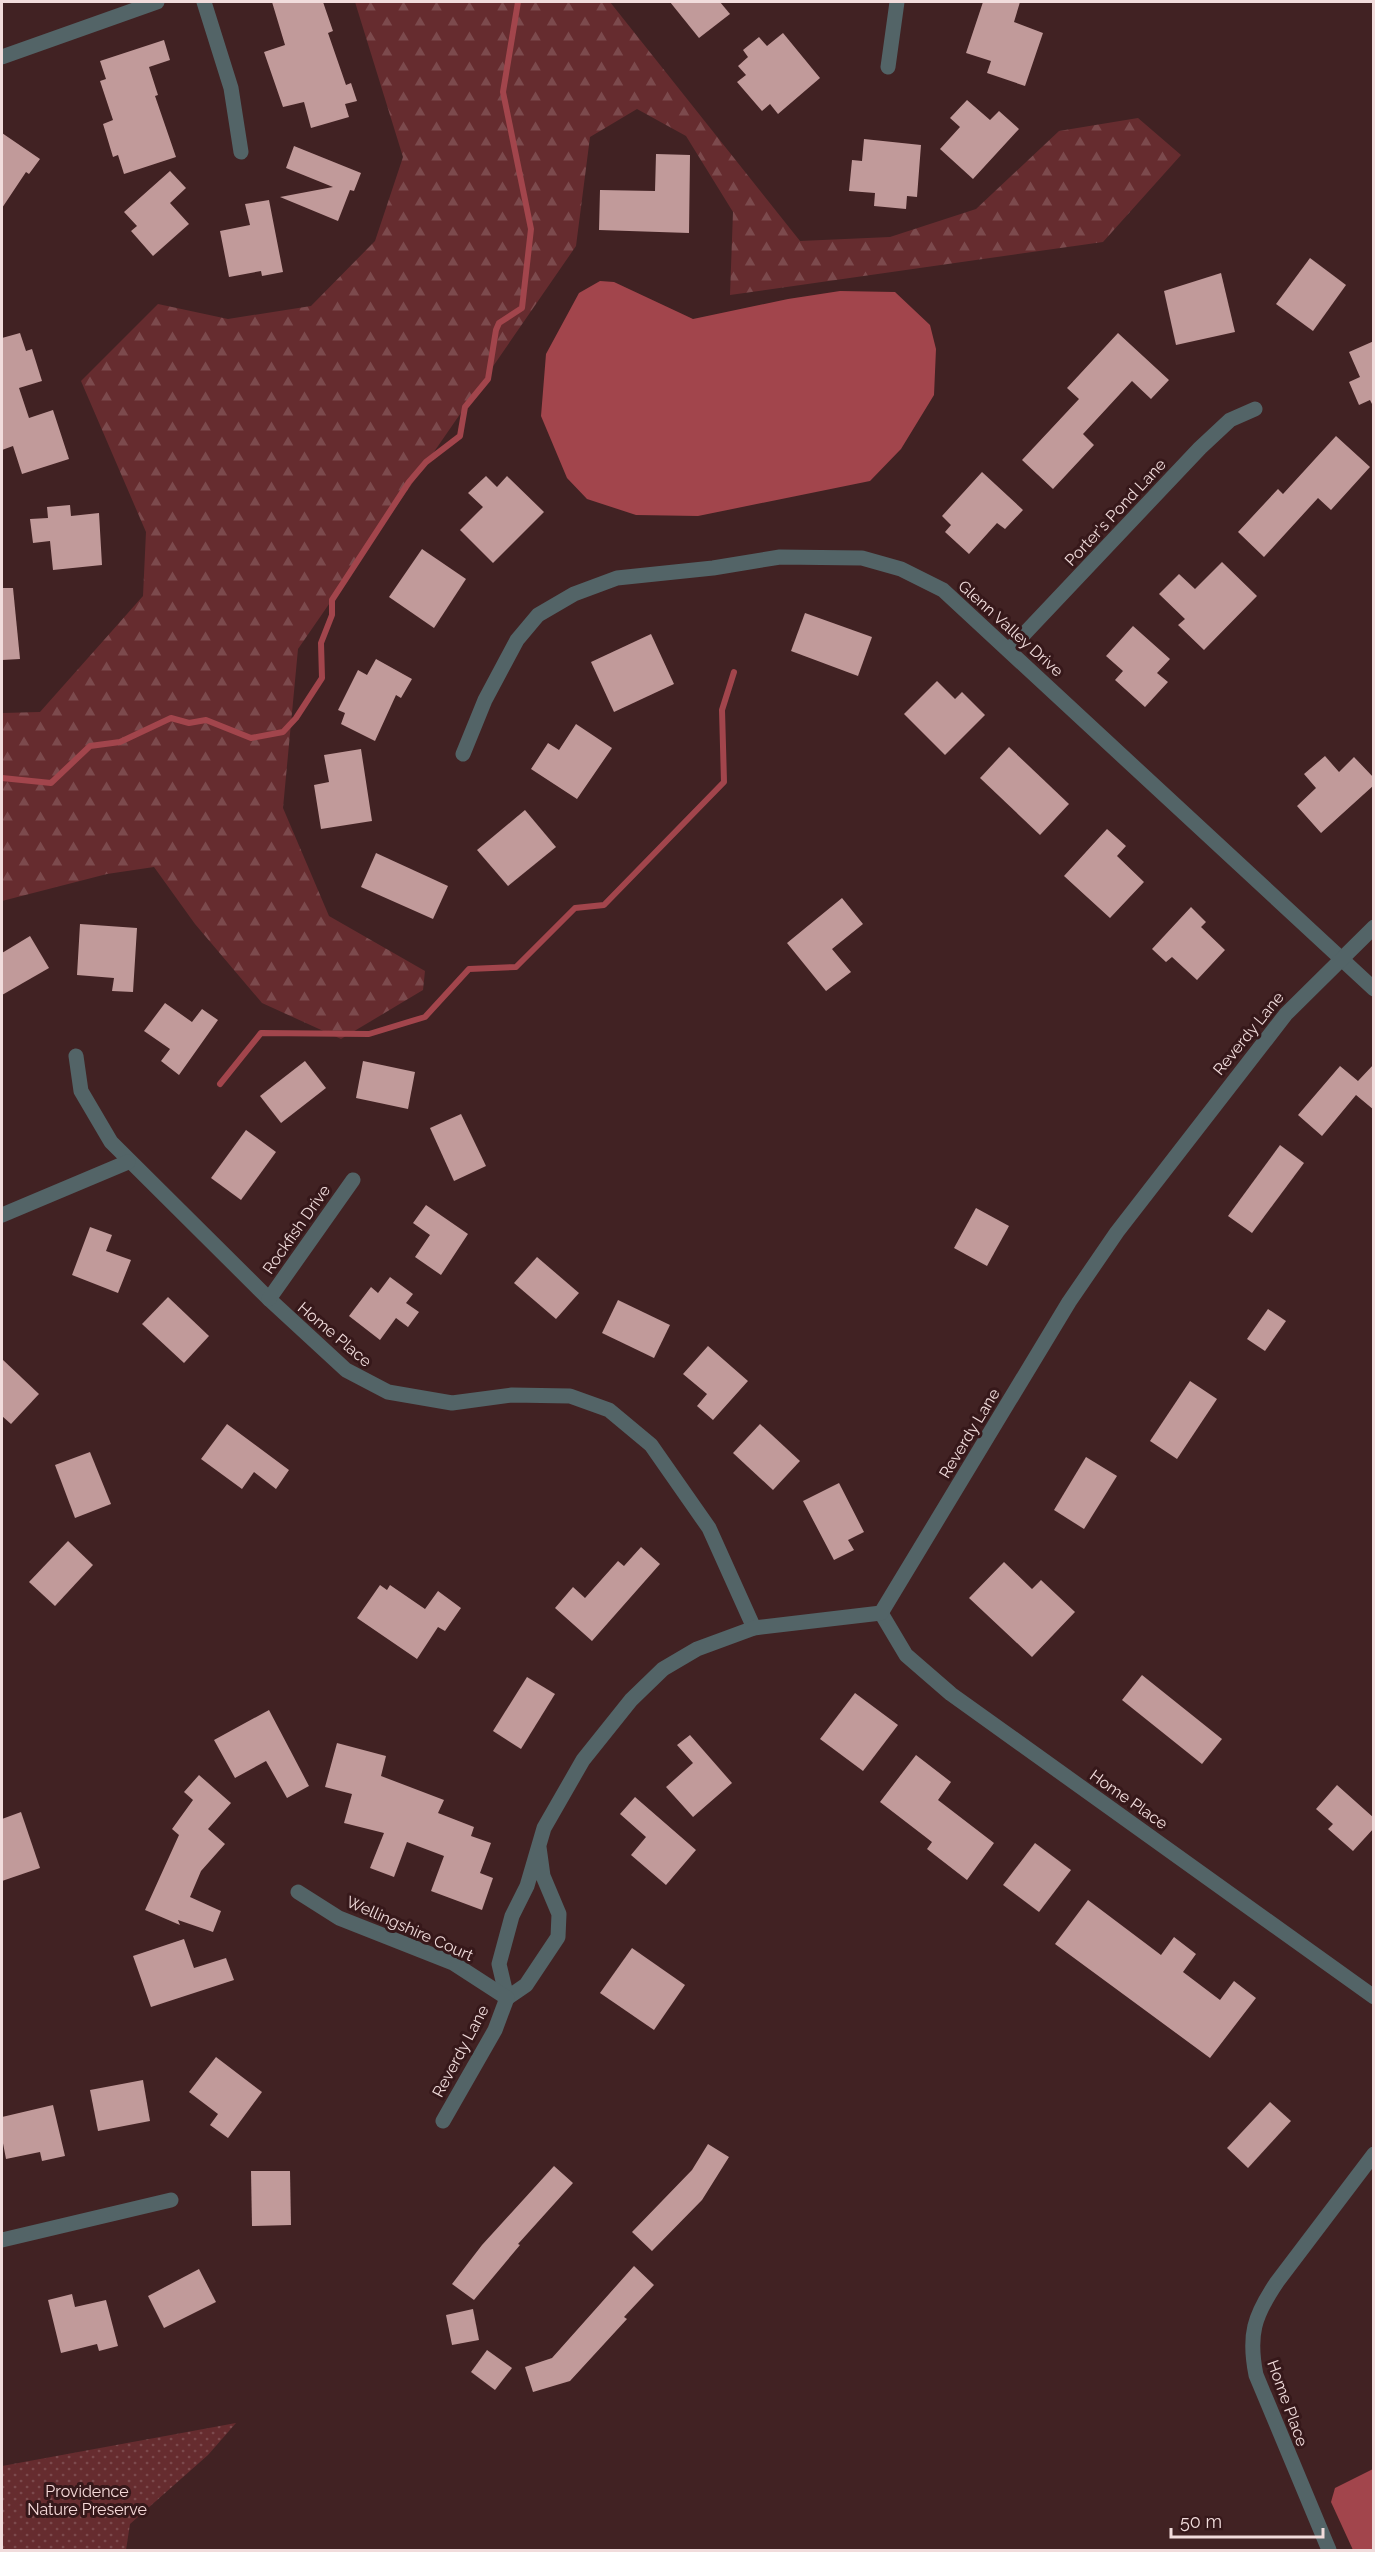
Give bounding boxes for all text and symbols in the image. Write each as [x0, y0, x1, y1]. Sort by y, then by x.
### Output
street label: Porter's Pond Lane [1061, 455, 1170, 570]
street label: Glenn Valley Drive [954, 576, 1067, 680]
street label: Reverdy Lane [1209, 988, 1288, 1079]
street label: Rockfish Drive [259, 1181, 334, 1277]
street label: Home Place [294, 1298, 375, 1371]
street label: Reverdy Lane [935, 1385, 1004, 1482]
street label: Home Place [1086, 1766, 1171, 1833]
street label: Wellingshire Court [343, 1892, 477, 1965]
street label: Reverdy Lane [428, 2002, 493, 2100]
street label: Home Place [1263, 2357, 1312, 2449]
park label: Providence Nature Preserve [27, 2482, 147, 2519]
scale bar [1171, 2501, 1322, 2539]
text: 50 m [1180, 2511, 1222, 2532]

